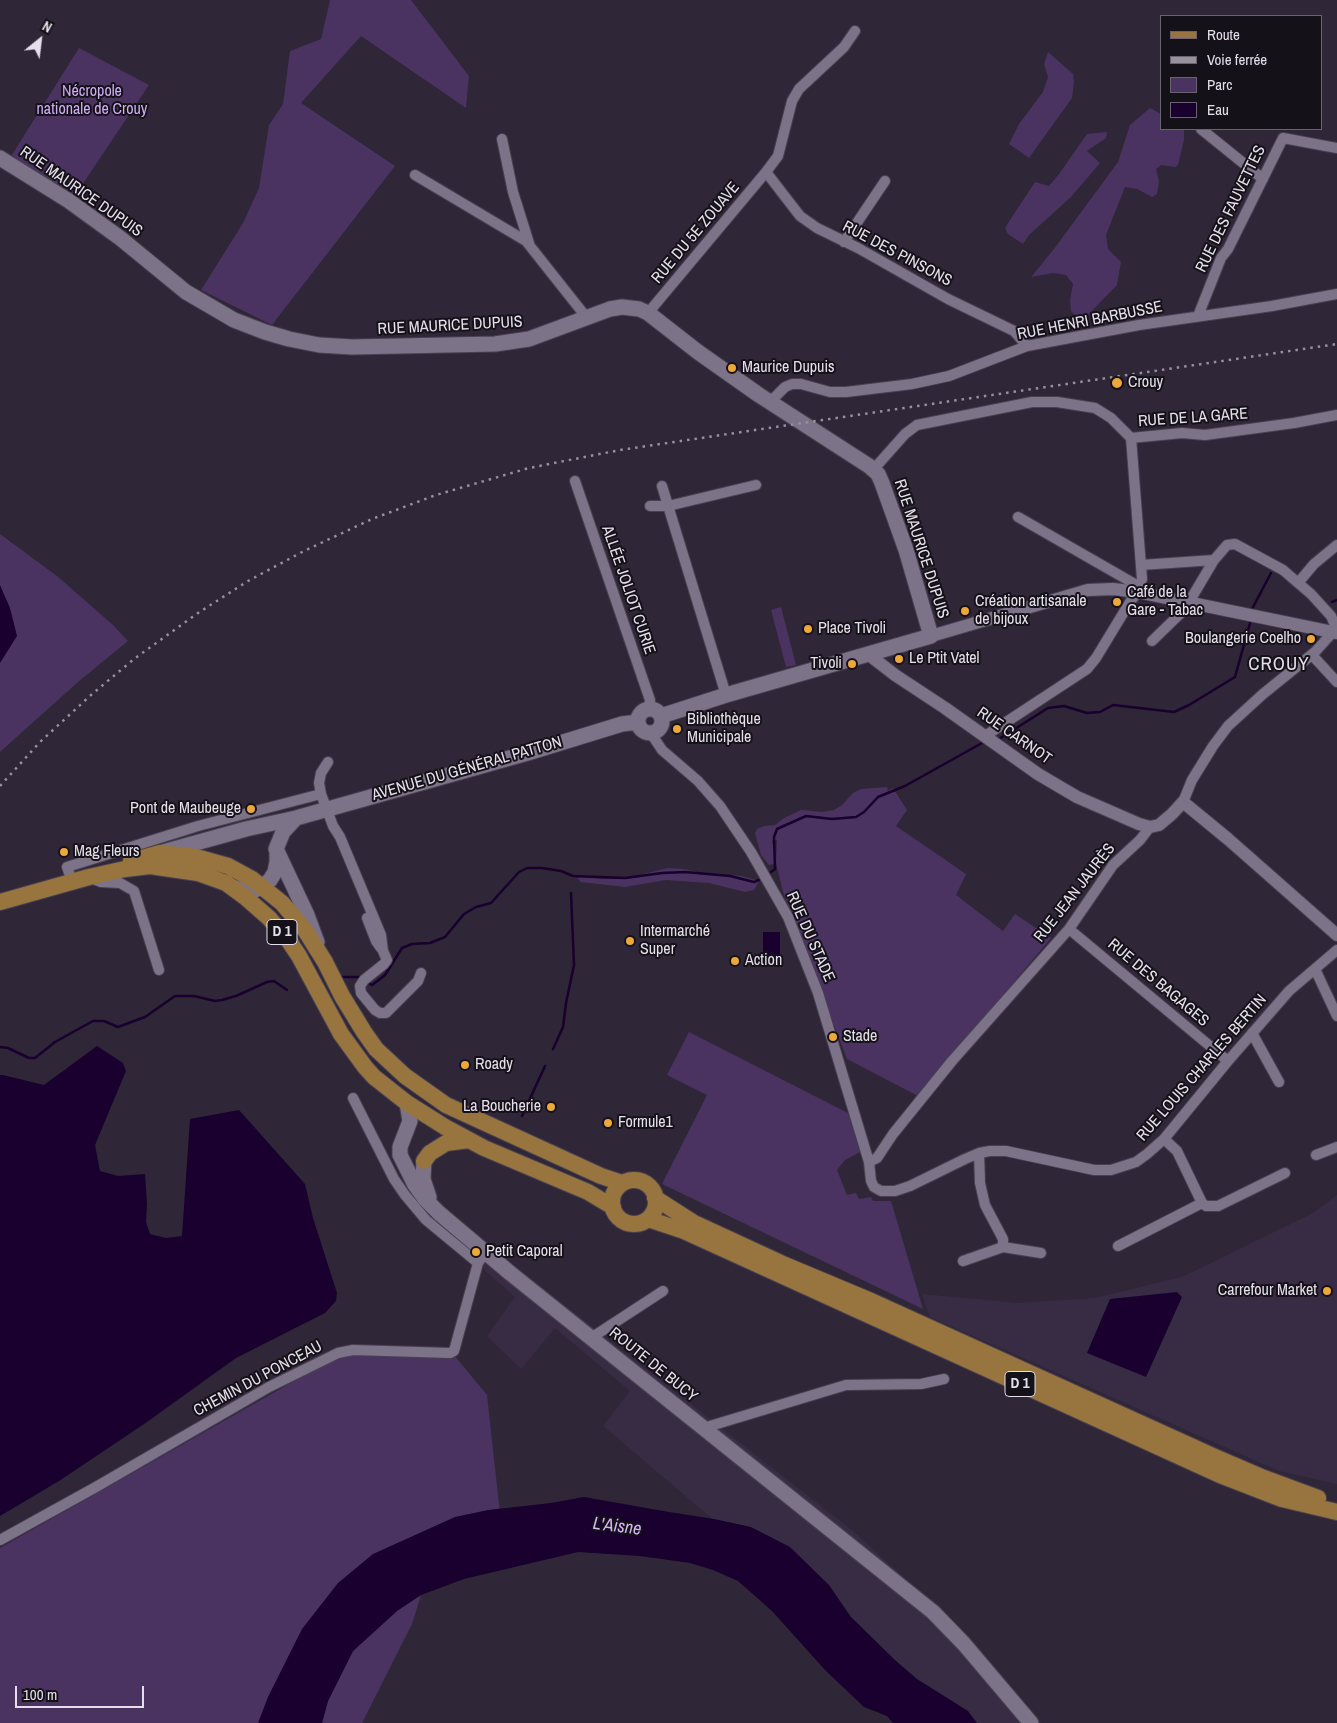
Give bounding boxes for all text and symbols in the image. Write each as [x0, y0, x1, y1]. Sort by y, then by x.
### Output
north arrow [15, 15, 65, 65]
legend [1160, 15, 1322, 130]
text: N [39, 17, 55, 37]
text: Route [1207, 24, 1240, 45]
text: Voie ferrée [1207, 49, 1267, 70]
text: Parc [1207, 74, 1232, 95]
park label: Nécropole nationale de Crouy [37, 82, 147, 120]
text: Eau [1207, 99, 1229, 120]
street label: RUE MAURICE DUPUIS [16, 143, 146, 241]
street label: RUE DES FAUVETTES [1192, 143, 1270, 275]
street label: RUE DU 5E ZOUAVE [648, 178, 744, 288]
street label: RUE DES PINSONS [839, 217, 955, 291]
street label: RUE HENRI BARBUSSE [1016, 298, 1164, 344]
street label: RUE MAURICE DUPUIS [377, 313, 523, 339]
place label: Maurice Dupuis [742, 358, 835, 378]
marker: Maurice Dupuis [726, 362, 738, 374]
place label: Crouy [1128, 373, 1163, 393]
marker: Crouy [1110, 376, 1124, 390]
street label: RUE DE LA GARE [1137, 405, 1249, 431]
street label: RUE MAURICE DUPUIS [889, 477, 953, 621]
street label: ALLÉE JOLIOT CURIE [597, 523, 659, 657]
place label: Café de la Gare - Tabac [1127, 583, 1203, 621]
place label: Création artisanale de bijoux [975, 592, 1087, 630]
marker: Café de la Gare - Tabac [1111, 596, 1123, 608]
marker: Création artisanale de bijoux [959, 605, 971, 617]
place label: Place Tivoli [818, 619, 886, 639]
marker: Place Tivoli [802, 623, 814, 635]
place label: Boulangerie Coelho [1185, 629, 1301, 649]
marker: Boulangerie Coelho [1305, 633, 1317, 645]
place label: Le Ptit Vatel [909, 649, 980, 669]
marker: Le Ptit Vatel [893, 653, 905, 665]
place label: Tivoli [810, 654, 842, 674]
district label: CROUY [1248, 654, 1310, 676]
marker: Tivoli [846, 658, 858, 670]
street label: RUE CARNOT [973, 703, 1055, 769]
place label: Bibliothèque Municipale [687, 710, 761, 748]
marker: Bibliothèque Municipale [671, 723, 683, 735]
street label: AVENUE DU GÉNÉRAL PATTON [370, 733, 564, 805]
place label: Pont de Maubeuge [130, 799, 241, 819]
marker: Pont de Maubeuge [245, 803, 257, 815]
street label: RUE JEAN JAURÈS [1030, 840, 1120, 946]
place label: Mag Fleurs [74, 842, 140, 862]
marker: Mag Fleurs [58, 846, 70, 858]
street label: RUE DU STADE [782, 889, 838, 985]
road number: D 1 [267, 920, 297, 944]
place label: Intermarché Super [640, 922, 710, 960]
marker: Intermarché Super [624, 935, 636, 947]
street label: RUE DES BAGAGES [1104, 935, 1212, 1031]
place label: Action [745, 951, 782, 971]
marker: Action [729, 955, 741, 967]
street label: RUE LOUIS CHARLES BERTIN [1133, 991, 1271, 1145]
place label: Stade [843, 1027, 877, 1047]
marker: Stade [827, 1031, 839, 1043]
place label: Roady [475, 1055, 513, 1075]
marker: Roady [459, 1059, 471, 1071]
place label: La Boucherie [463, 1097, 541, 1117]
marker: La Boucherie [545, 1101, 557, 1113]
place label: Formule1 [618, 1113, 673, 1133]
marker: Formule1 [602, 1117, 614, 1129]
place label: Petit Caporal [486, 1242, 563, 1262]
marker: Petit Caporal [470, 1246, 482, 1258]
place label: Carrefour Market [1218, 1281, 1317, 1301]
marker: Carrefour Market [1321, 1285, 1333, 1297]
street label: ROUTE DE BUCY [605, 1324, 701, 1406]
street label: CHEMIN DU PONCEAU [190, 1337, 326, 1421]
road number: D 1 [1005, 1372, 1035, 1396]
water label: L'Aisne [591, 1513, 643, 1541]
scale bar [18, 1676, 146, 1708]
text: 100 m [23, 1684, 57, 1705]

